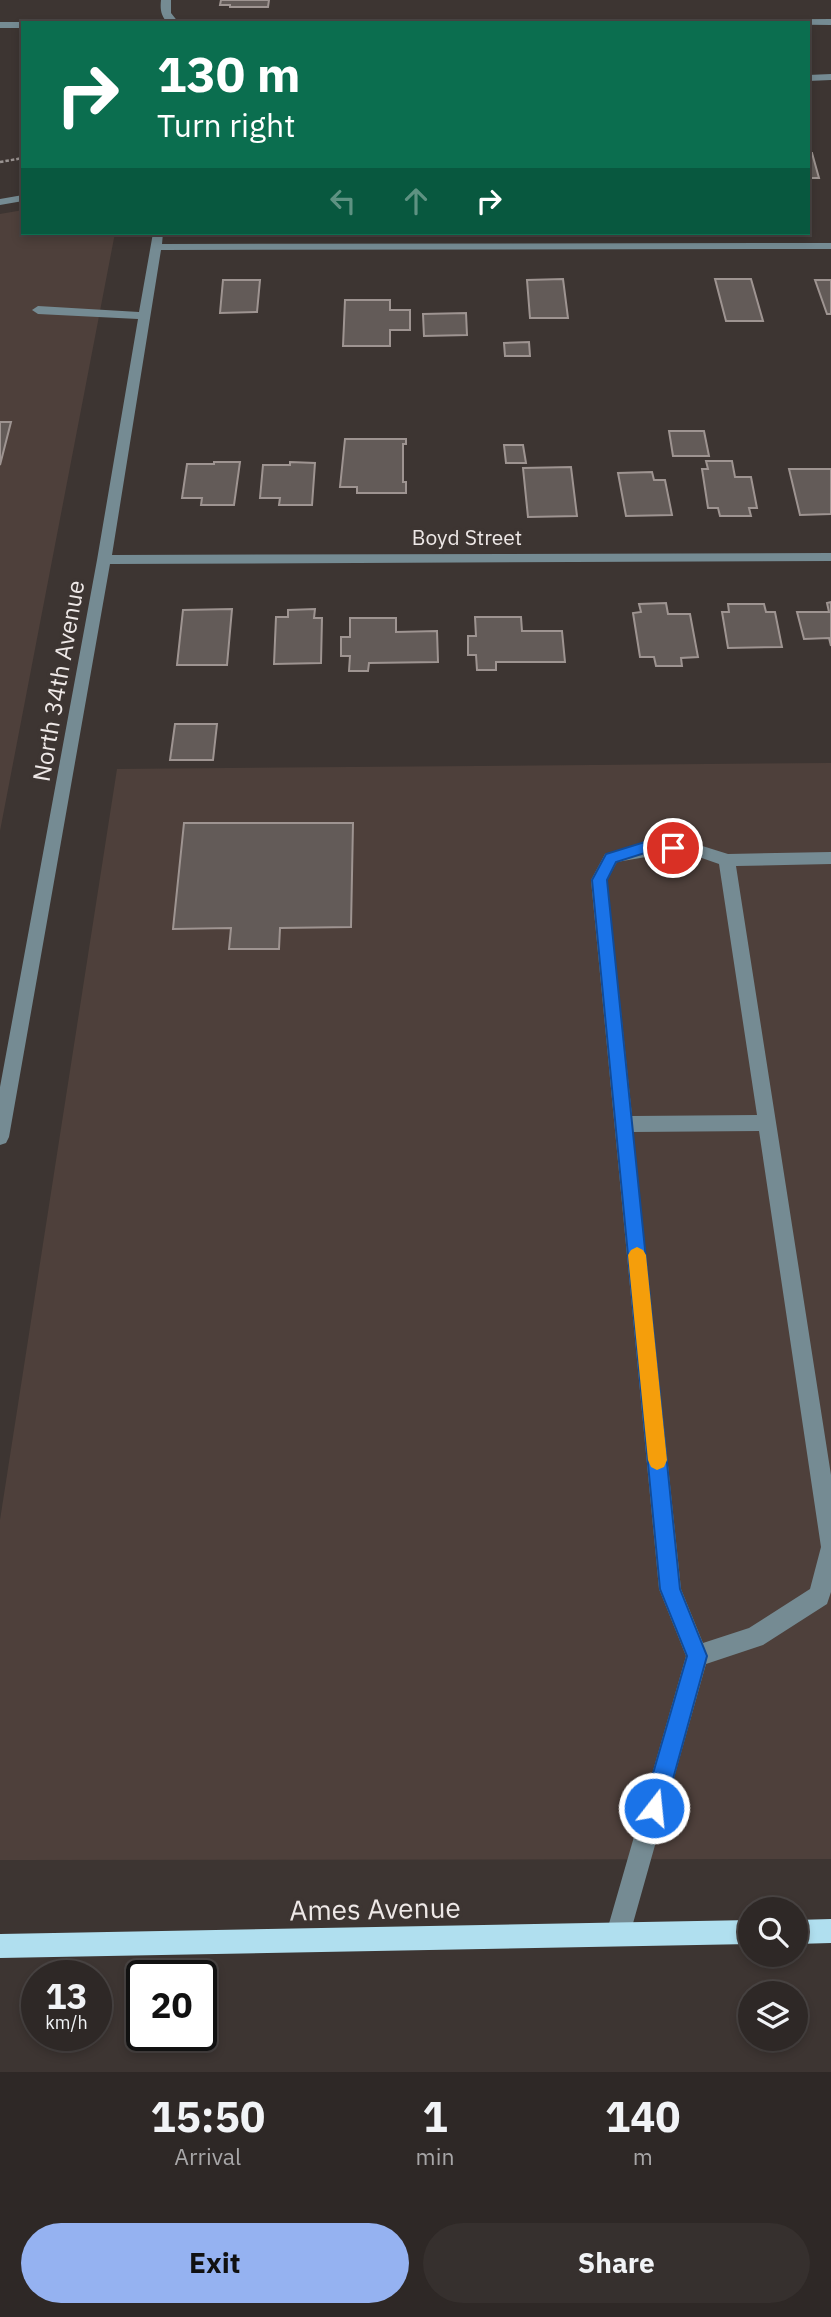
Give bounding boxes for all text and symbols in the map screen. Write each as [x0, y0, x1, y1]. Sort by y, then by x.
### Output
text: 130 m [157, 42, 301, 105]
icon: right [42, 49, 133, 140]
text: Turn right [157, 104, 295, 146]
icon: left [324, 182, 362, 220]
icon: ahead [397, 182, 435, 220]
icon: right [470, 182, 508, 220]
street label: Boyd Street [412, 523, 522, 551]
street label: North 34th Avenue [25, 578, 91, 784]
pin [643, 818, 703, 878]
icon: arrive [654, 829, 692, 867]
position arrow [617, 1771, 691, 1845]
street label: Ames Avenue [289, 1889, 461, 1928]
map controls [738, 1897, 808, 2051]
button: search [738, 1897, 808, 1967]
speed limit sign: 20 [126, 1960, 217, 2051]
text: 13 [45, 1973, 88, 2019]
button: layers [738, 1981, 808, 2051]
text: km/h [45, 2011, 88, 2034]
text: 15:50 [150, 2089, 265, 2144]
text: 1 [422, 2089, 448, 2144]
text: 140 [605, 2089, 681, 2144]
text: Arrival [174, 2141, 241, 2171]
text: min [416, 2141, 454, 2171]
text: m [633, 2141, 653, 2171]
button: Exit [21, 2223, 409, 2303]
button: Share [423, 2223, 810, 2303]

